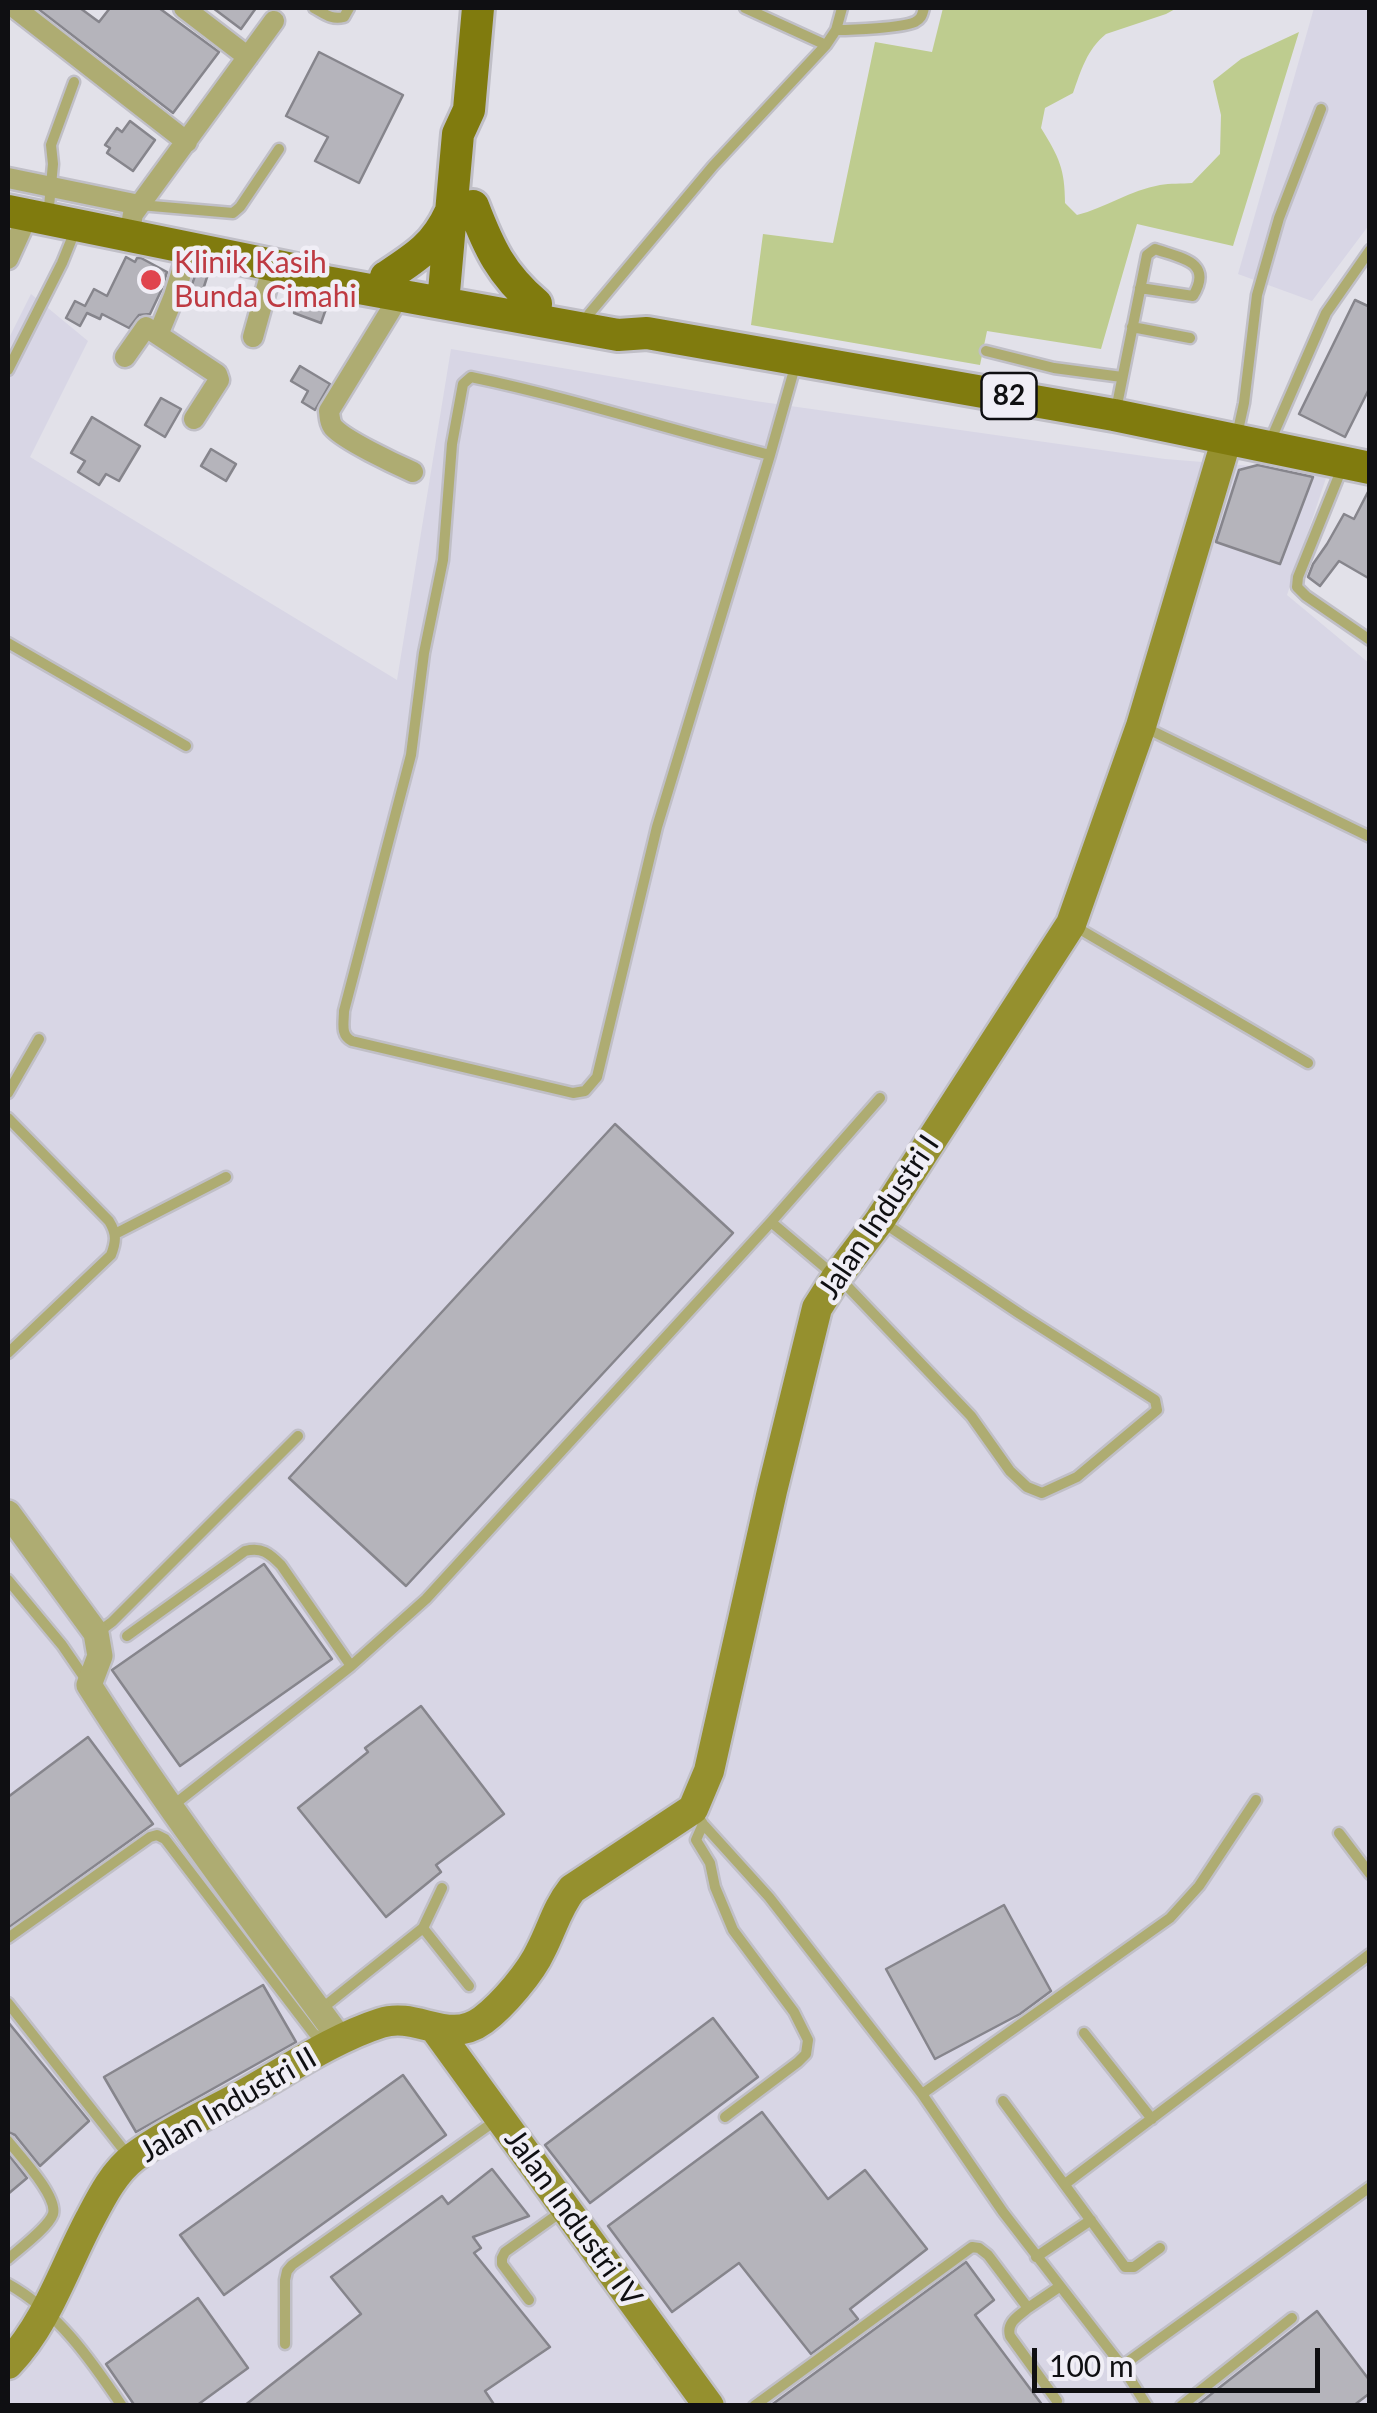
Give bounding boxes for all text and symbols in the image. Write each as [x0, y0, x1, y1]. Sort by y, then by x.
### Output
place label: Klinik Kasih Bunda Cimahi [174, 245, 357, 316]
marker: Klinik Kasih Bunda Cimahi [138, 267, 164, 293]
road number: 82 [982, 373, 1036, 419]
street label: Jalan Industri I [811, 1128, 947, 1306]
street label: Jalan Industri II [133, 2040, 323, 2170]
street label: Jalan Industri IV [497, 2122, 649, 2314]
scale bar [1037, 2328, 1324, 2390]
text: 100 m [1049, 2347, 1134, 2383]

